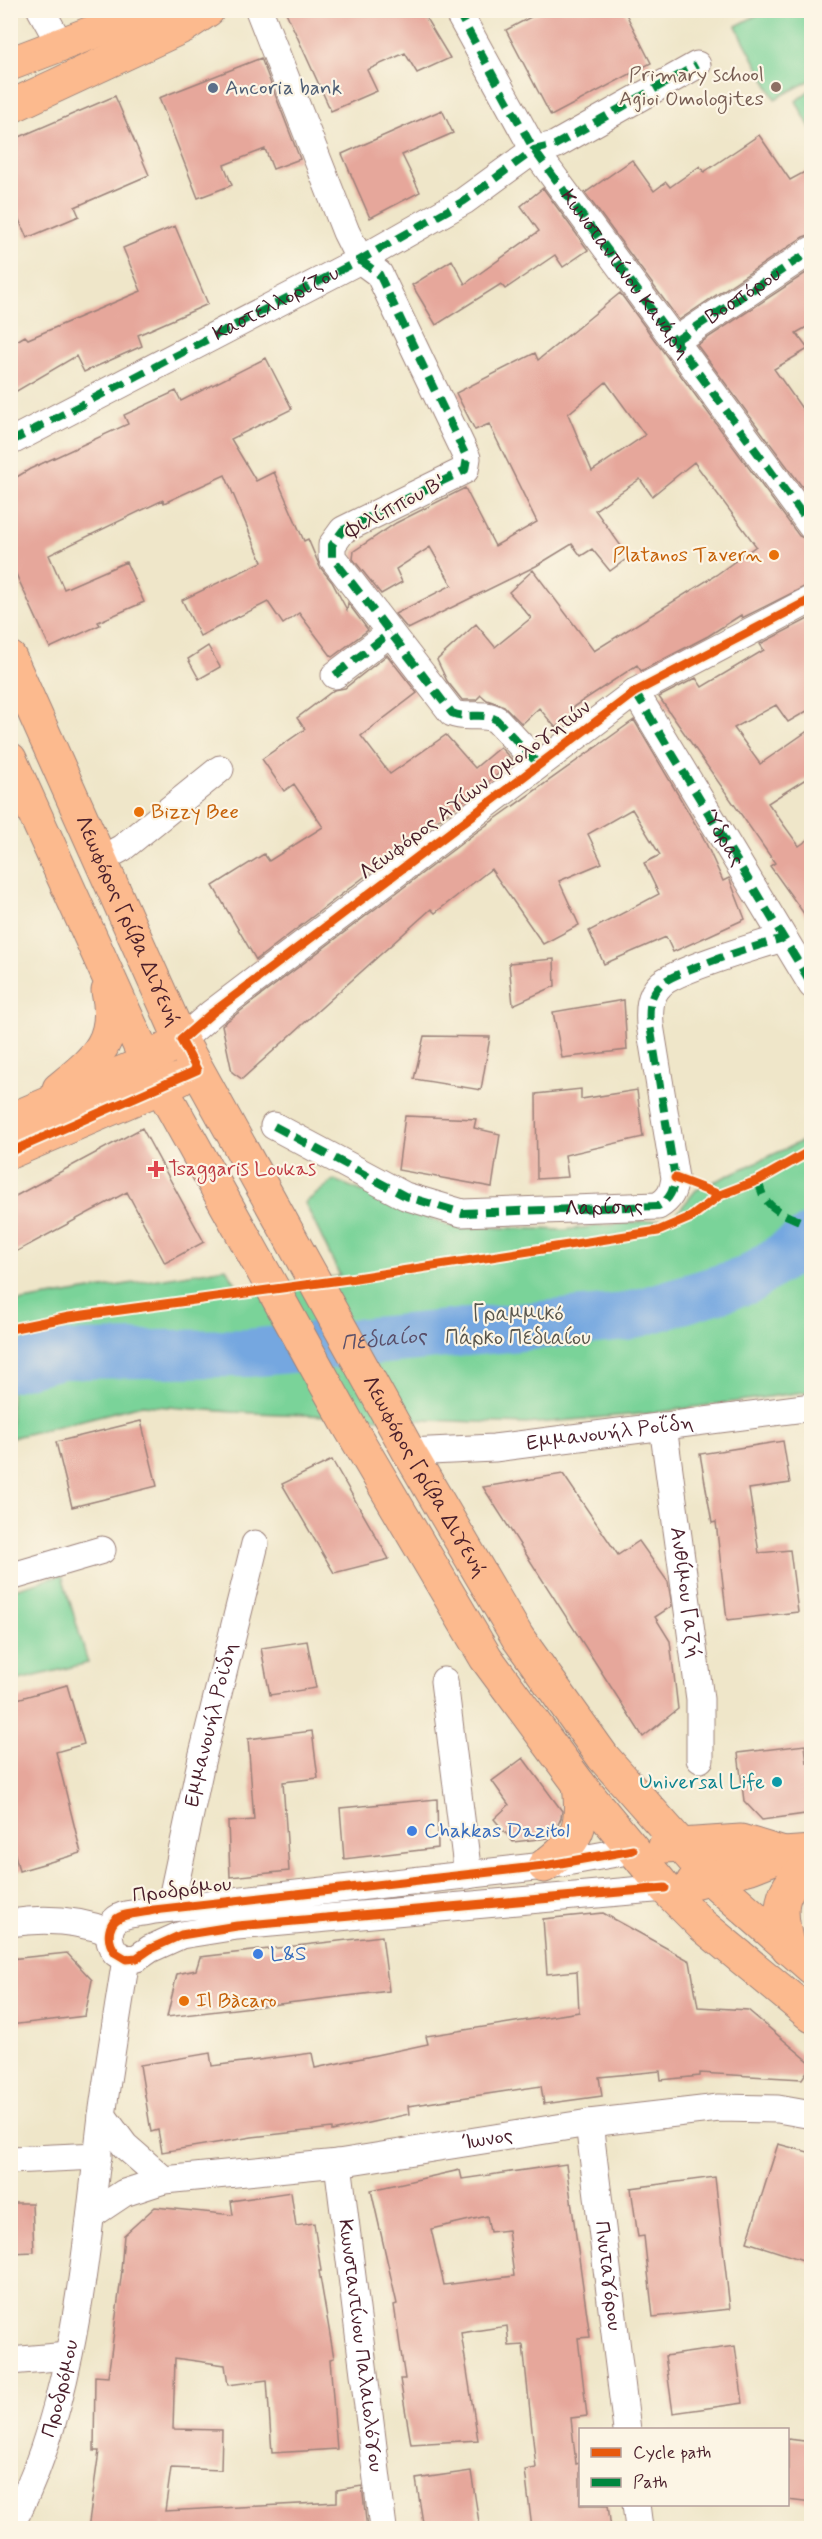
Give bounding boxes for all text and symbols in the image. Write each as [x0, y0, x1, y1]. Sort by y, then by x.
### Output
place label: Primary school Agioi Omologites [619, 61, 764, 114]
place label: Ancoria bank [225, 74, 342, 102]
marker: Primary school Agioi Omologites [769, 80, 783, 94]
marker: Ancoria bank [206, 81, 220, 95]
street label: Κωνσταντίνου Κανάρη [554, 184, 697, 364]
street label: Καστελλορίζου [208, 259, 344, 348]
street label: Βοσπόρου [700, 260, 787, 331]
street label: Φιλίππου Β' [339, 469, 450, 546]
place label: Platanos Tavern [613, 541, 763, 569]
marker: Platanos Tavern [767, 548, 781, 562]
street label: Λεωφόρος Αγίων Ομολογητών [353, 693, 597, 887]
place label: Bizzy Bee [151, 798, 239, 826]
marker: Bizzy Bee [132, 805, 146, 819]
street label: Ύδρας [695, 805, 751, 872]
street label: Λεωφόρος Γρίβα Διγενή [68, 811, 187, 1031]
place label: Tsaggaris Loukas [168, 1155, 316, 1184]
marker: Tsaggaris Loukas [149, 1162, 163, 1176]
street label: Λαρίσης [564, 1193, 644, 1223]
park label: Γραμμικό Πάρκο Πεδιαίου [445, 1300, 591, 1352]
water label: Πεδιαίος [340, 1322, 429, 1358]
street label: Λεωφόρος Γρίβα Διγενή [355, 1370, 493, 1582]
street label: Εμμανουήλ Ροΐδη [525, 1408, 695, 1458]
street label: Ανθίμου Γαζή [663, 1525, 708, 1660]
street label: Εμμανουήλ Ροϊδη [178, 1639, 244, 1809]
place label: Universal Life [639, 1768, 765, 1796]
marker: Universal Life [770, 1775, 784, 1789]
place label: Chakkas Dazitol [424, 1817, 570, 1845]
marker: Chakkas Dazitol [405, 1824, 419, 1838]
street label: Προδρόμου [131, 1870, 233, 1910]
place label: L&S [270, 1940, 307, 1968]
marker: L&S [251, 1947, 265, 1961]
place label: Il Bàcaro [196, 1987, 277, 2015]
marker: Il Bàcaro [177, 1994, 191, 2008]
street label: Ίωνος [460, 2121, 515, 2157]
street label: Κωνσταντίνου Παλαιολόγου [331, 2218, 390, 2474]
street label: Πνυταγόρου [587, 2219, 629, 2332]
street label: Προδρόμου [35, 2337, 86, 2441]
legend [579, 2428, 789, 2506]
text: Cycle path [633, 2441, 711, 2465]
text: Path [633, 2471, 668, 2495]

